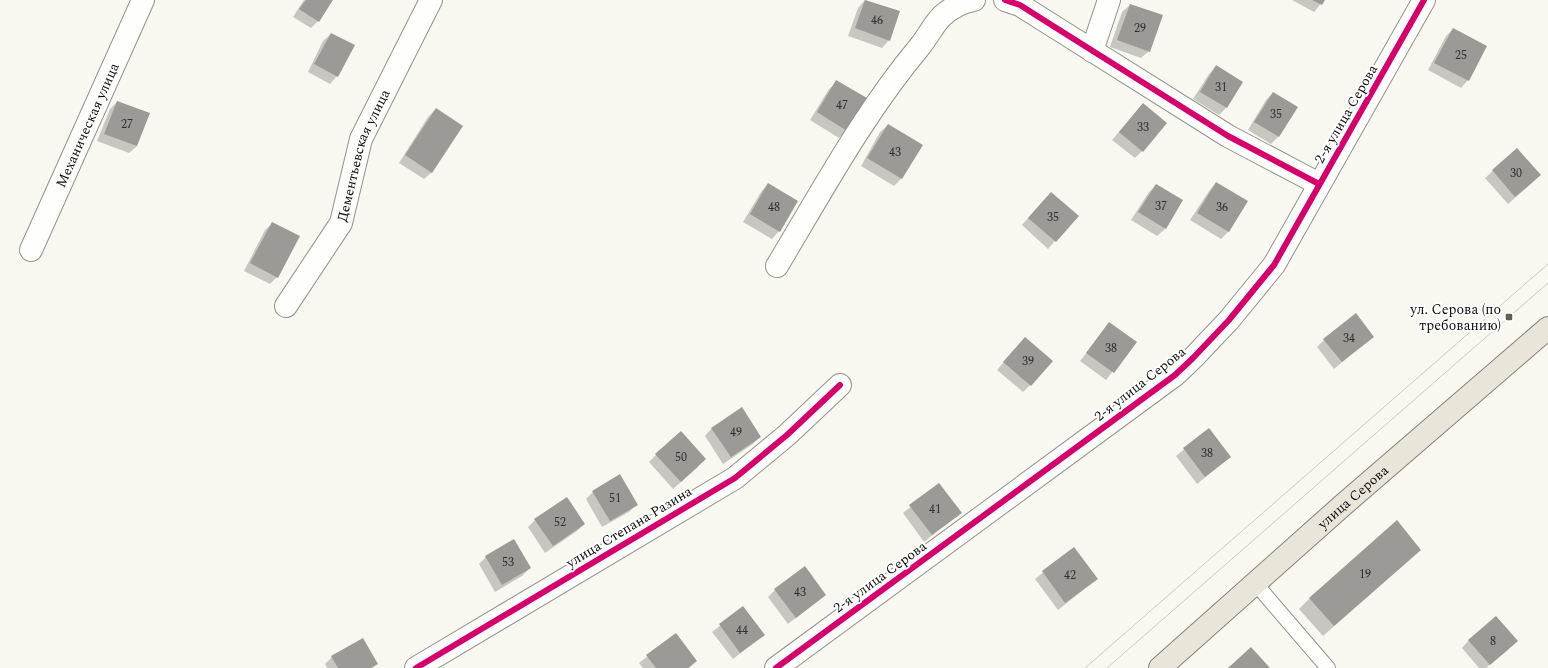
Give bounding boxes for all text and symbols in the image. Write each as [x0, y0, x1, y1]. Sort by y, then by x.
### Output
house number: 46 [871, 11, 883, 30]
house number: 29 [1134, 19, 1146, 38]
house number: 25 [1455, 46, 1467, 65]
street label: Механическая улица [50, 59, 124, 191]
street label: 2-я улица Серова [1309, 60, 1383, 167]
house number: 31 [1215, 78, 1227, 97]
street label: Дементьевская улица [331, 85, 395, 224]
house number: 47 [836, 96, 848, 115]
house number: 35 [1270, 105, 1282, 124]
house number: 27 [121, 115, 133, 134]
house number: 33 [1137, 118, 1149, 137]
house number: 43 [889, 143, 901, 162]
house number: 30 [1510, 164, 1522, 183]
house number: 37 [1155, 197, 1167, 216]
house number: 48 [768, 198, 780, 217]
house number: 36 [1216, 198, 1228, 217]
house number: 35 [1047, 208, 1059, 227]
place label: ул. Серова (по требованию) [1409, 299, 1501, 336]
marker: ул. Серова (по требованию) [1504, 312, 1514, 322]
house number: 34 [1343, 329, 1355, 348]
house number: 38 [1105, 339, 1117, 358]
street label: 2-я улица Серова [1090, 341, 1190, 427]
house number: 39 [1022, 352, 1034, 371]
house number: 49 [730, 423, 742, 442]
house number: 38 [1201, 444, 1213, 463]
house number: 50 [675, 448, 687, 467]
street label: улица Серова [1312, 460, 1393, 534]
street label: улица Степана Разина [561, 481, 696, 574]
house number: 51 [609, 489, 621, 508]
house number: 41 [929, 500, 941, 519]
house number: 52 [554, 513, 566, 532]
street label: 2-я улица Серова [829, 536, 931, 618]
house number: 53 [502, 553, 514, 572]
house number: 19 [1359, 565, 1371, 584]
house number: 42 [1064, 566, 1076, 585]
house number: 43 [794, 583, 806, 602]
house number: 44 [736, 621, 748, 640]
house number: 8 [1490, 632, 1496, 651]

